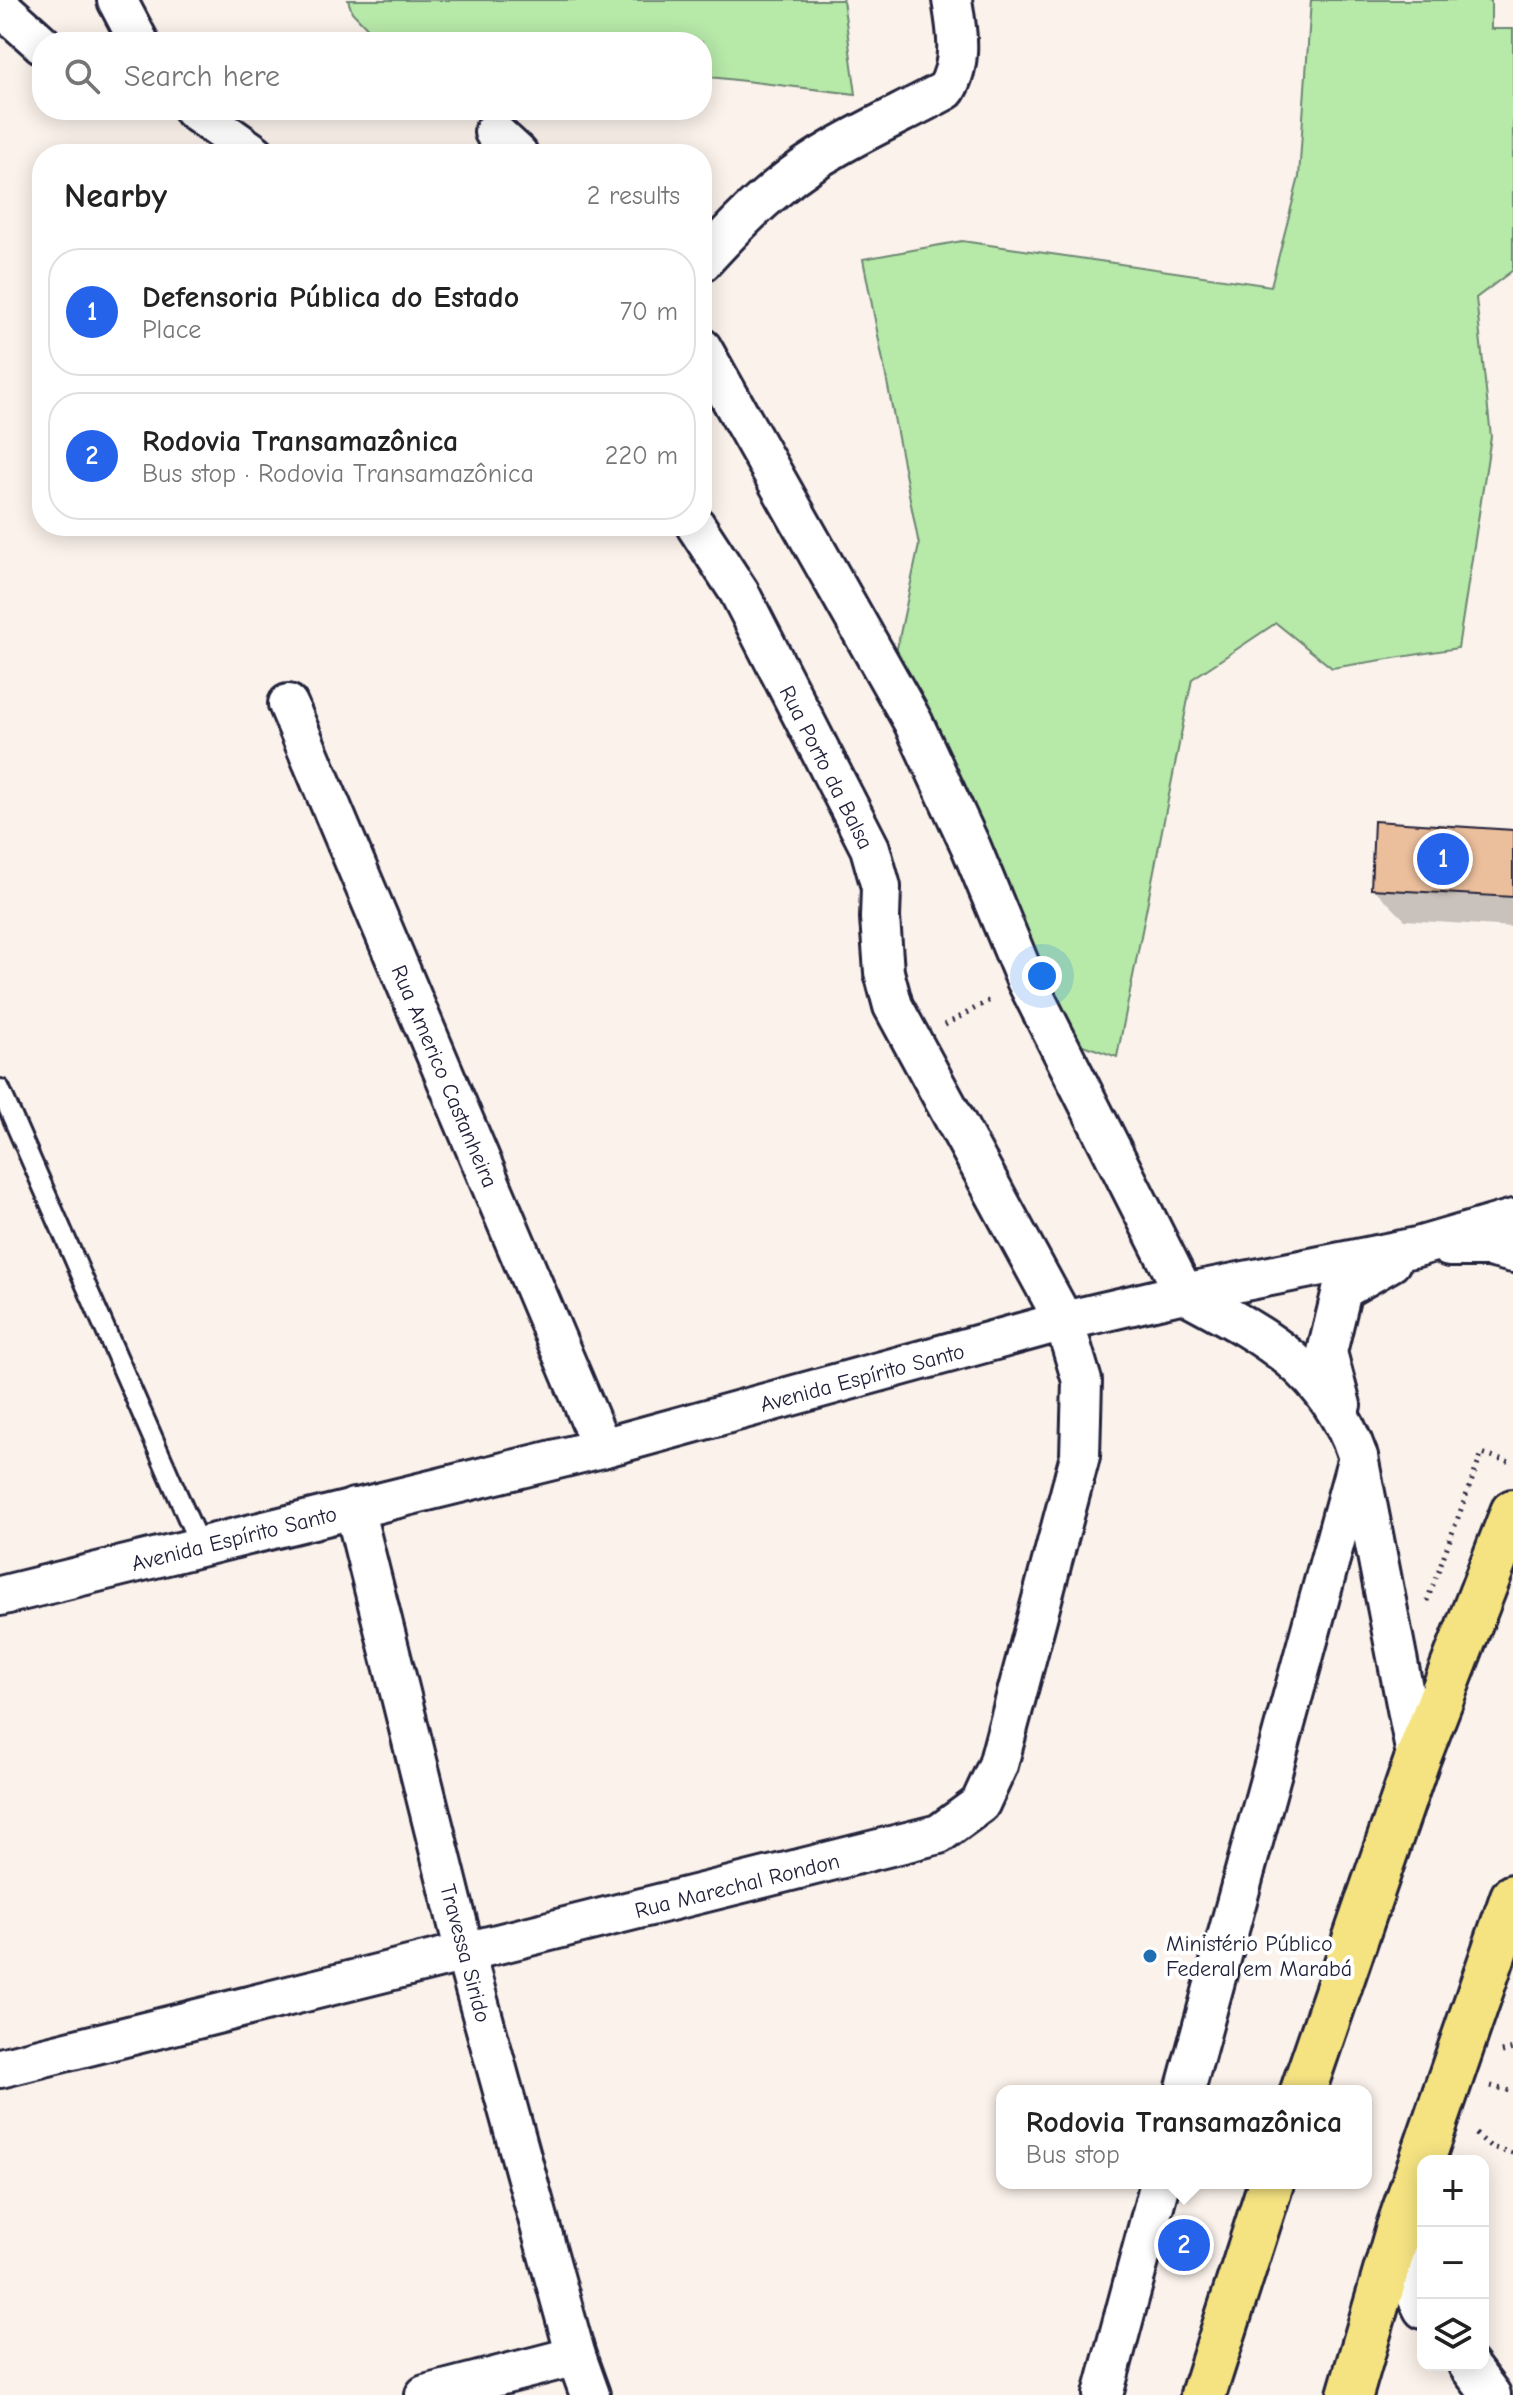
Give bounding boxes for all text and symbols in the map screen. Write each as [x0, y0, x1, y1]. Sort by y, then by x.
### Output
search box [32, 32, 712, 120]
icon: search [60, 54, 104, 98]
text: Search here [124, 59, 280, 94]
text: Nearby [64, 176, 167, 216]
text: 2 results [587, 181, 680, 211]
text: Defensoria Pública do Estado [142, 280, 519, 315]
text: 1 [87, 297, 97, 327]
text: 70 m [620, 297, 678, 327]
text: Place [142, 315, 201, 345]
text: Rodovia Transamazônica [142, 424, 458, 459]
text: 2 [86, 441, 98, 471]
text: 220 m [605, 441, 678, 471]
text: Bus stop · Rodovia Transamazônica [142, 459, 534, 489]
street label: Rua Porto da Balsa [774, 681, 879, 854]
pin: 1 [1417, 829, 1469, 889]
your location [1022, 956, 1062, 996]
street label: Rua Americo Castanheira [385, 961, 503, 1191]
street label: Avenida Espírito Santo [757, 1338, 967, 1418]
street label: Avenida Espírito Santo [129, 1501, 340, 1577]
street label: Rua Marechal Rondon [632, 1848, 842, 1924]
street label: Travessa Sirido [434, 1881, 496, 2025]
place label: Ministério Público Federal em Marabá [1166, 1931, 1352, 1982]
marker: Ministério Público Federal em Marabá [1141, 1947, 1159, 1965]
popup [996, 2085, 1372, 2189]
text: Rodovia Transamazônica [1026, 2105, 1342, 2140]
text: Bus stop [1026, 2140, 1120, 2170]
map controls [1417, 2155, 1489, 2371]
button: + [1417, 2155, 1489, 2227]
pin: 2 [1158, 2215, 1210, 2275]
button: − [1417, 2227, 1489, 2299]
button: layers [1417, 2299, 1489, 2371]

